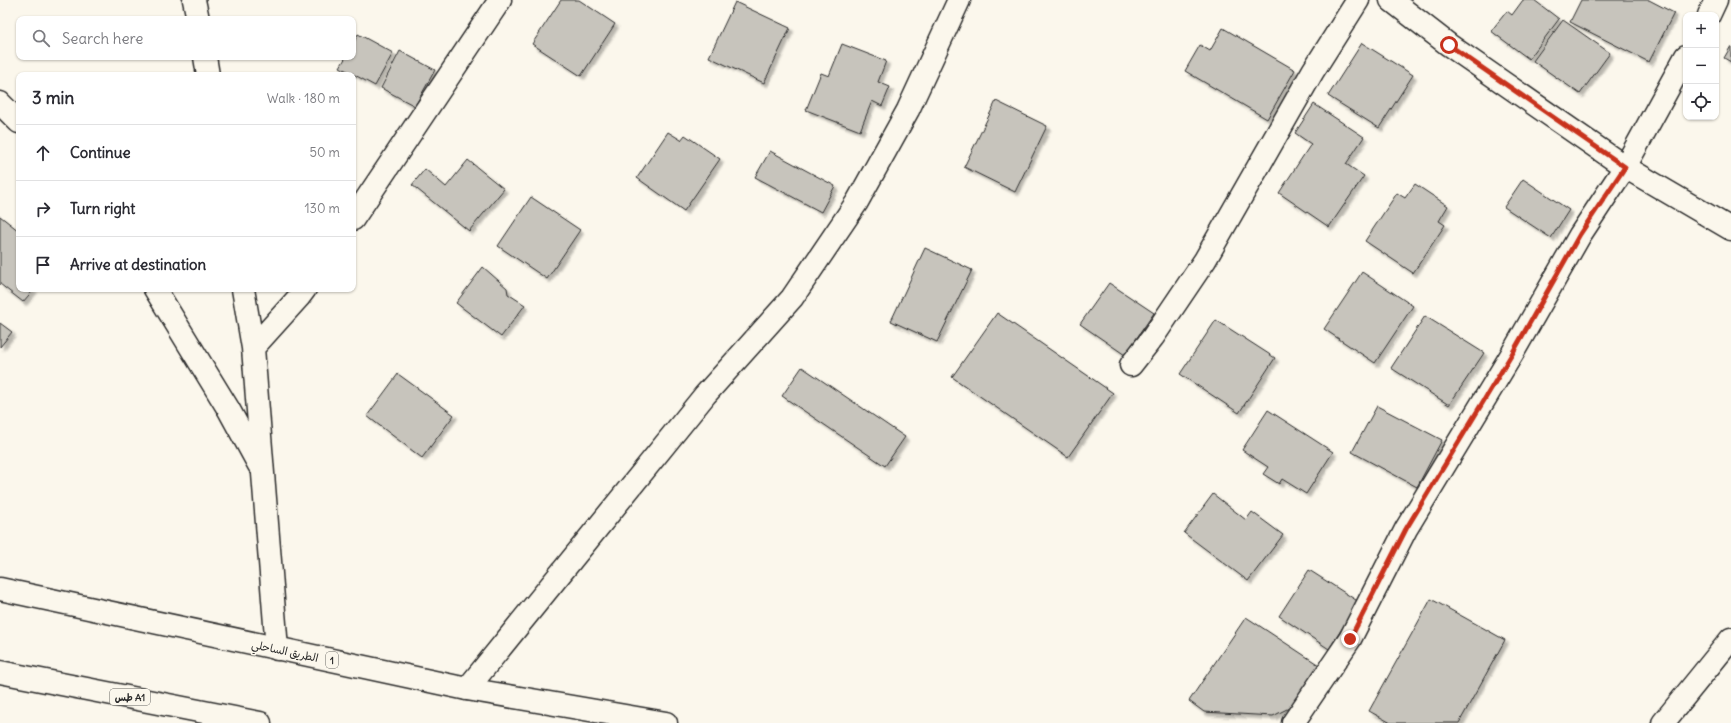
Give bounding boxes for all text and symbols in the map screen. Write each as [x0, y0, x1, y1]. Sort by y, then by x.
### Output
map controls [1683, 12, 1719, 120]
button: + [1683, 12, 1719, 48]
search box [16, 16, 356, 60]
icon: search [30, 27, 52, 49]
text: Search here [62, 29, 143, 48]
route start [1440, 36, 1458, 54]
button: − [1683, 48, 1719, 84]
button: locate [1683, 84, 1719, 120]
text: 3 min [32, 87, 74, 109]
text: Walk · 180 m [267, 90, 340, 107]
icon: ahead [32, 142, 54, 164]
text: Continue [70, 143, 131, 162]
text: 50 m [309, 144, 340, 161]
icon: right [32, 198, 54, 220]
text: Turn right [70, 199, 135, 218]
text: 130 m [304, 200, 340, 217]
icon: arrive [32, 254, 54, 276]
text: Arrive at destination [70, 255, 206, 274]
route end [1341, 630, 1359, 648]
street label: الطريق الساحلي [249, 637, 320, 669]
road number: 1 [326, 652, 338, 668]
road number: طس A1 [110, 689, 150, 705]

